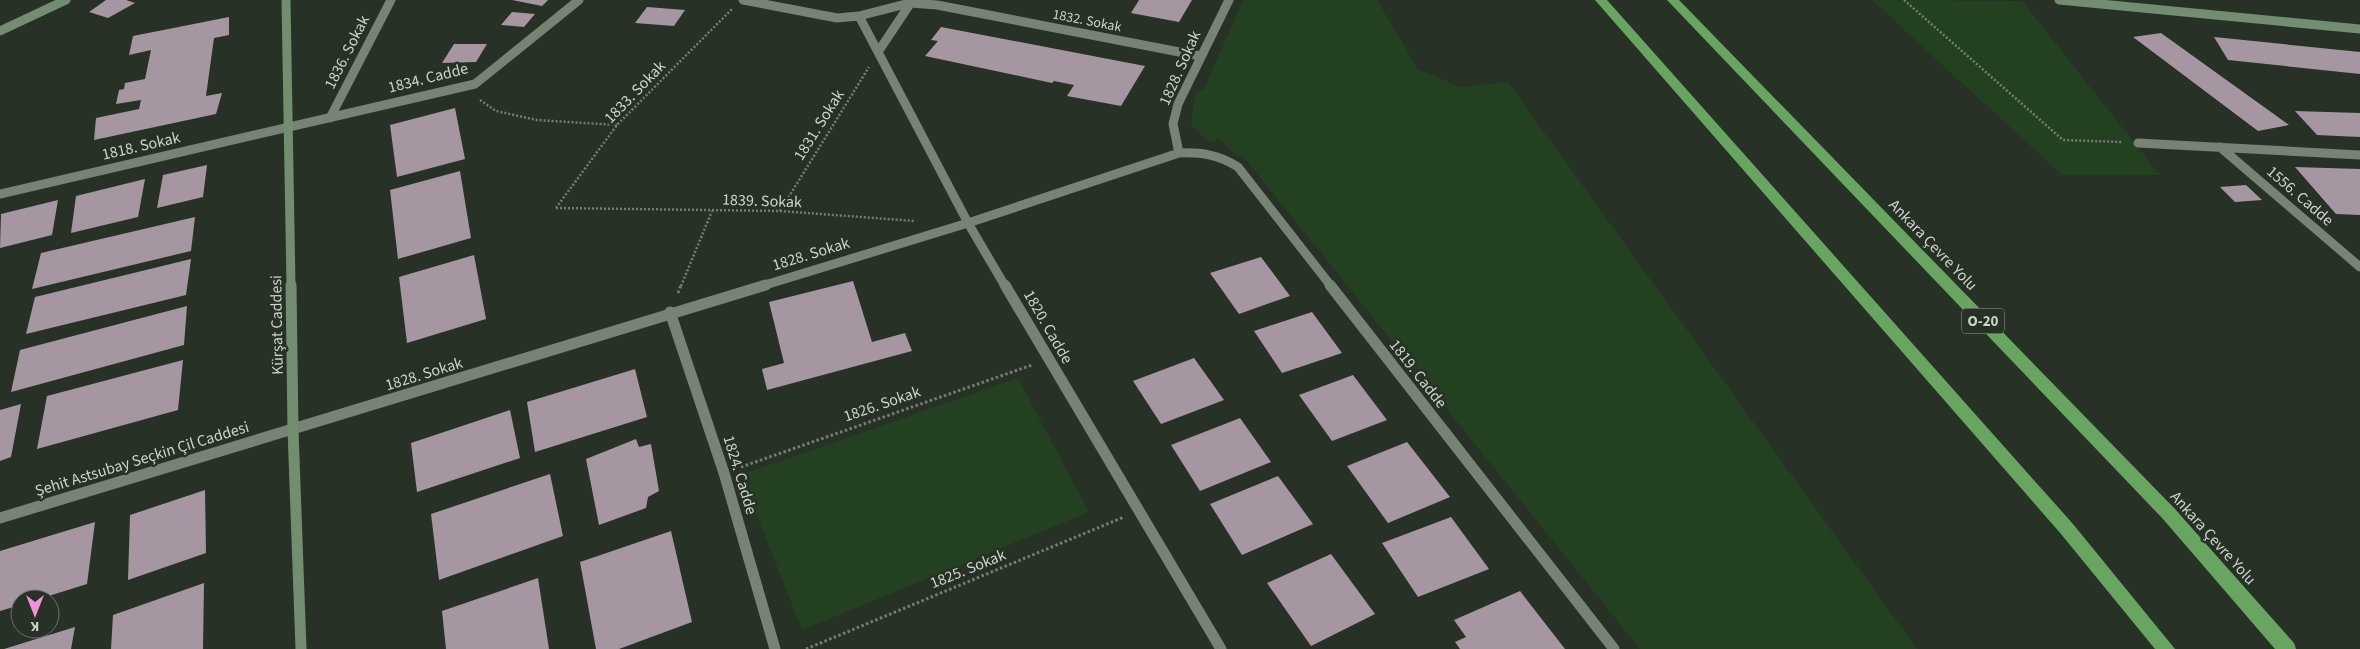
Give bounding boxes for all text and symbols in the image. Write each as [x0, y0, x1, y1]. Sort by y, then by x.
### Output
street label: 1832. Sokak [1051, 5, 1123, 38]
street label: 1836. Sokak [319, 11, 375, 93]
street label: 1828. Sokak [1154, 27, 1206, 109]
street label: 1833. Sokak [599, 56, 671, 128]
street label: 1834. Cadde [386, 57, 470, 99]
street label: 1831. Sokak [788, 85, 850, 165]
street label: 1818. Sokak [100, 126, 183, 166]
street label: 1556. Cadde [2262, 161, 2338, 231]
street label: 1839. Sokak [722, 189, 802, 213]
street label: Ankara Çevre Yolu [1884, 194, 1982, 296]
street label: 1828. Sokak [770, 232, 853, 276]
street label: Kürşat Caddesi [265, 275, 289, 375]
street label: 1820. Cadde [1018, 286, 1078, 368]
road number: O-20 [1962, 308, 2004, 334]
street label: 1819. Cadde [1384, 335, 1452, 413]
street label: 1828. Sokak [383, 352, 466, 396]
street label: 1826. Sokak [841, 381, 923, 427]
street label: Şehit Astsubay Seçkin Çil Caddesi [32, 416, 252, 502]
street label: 1824. Cadde [718, 433, 763, 517]
street label: Ankara Çevre Yolu [2165, 486, 2261, 590]
street label: 1825. Sokak [927, 544, 1009, 594]
north arrow [10, 589, 60, 639]
text: K [30, 616, 39, 636]

